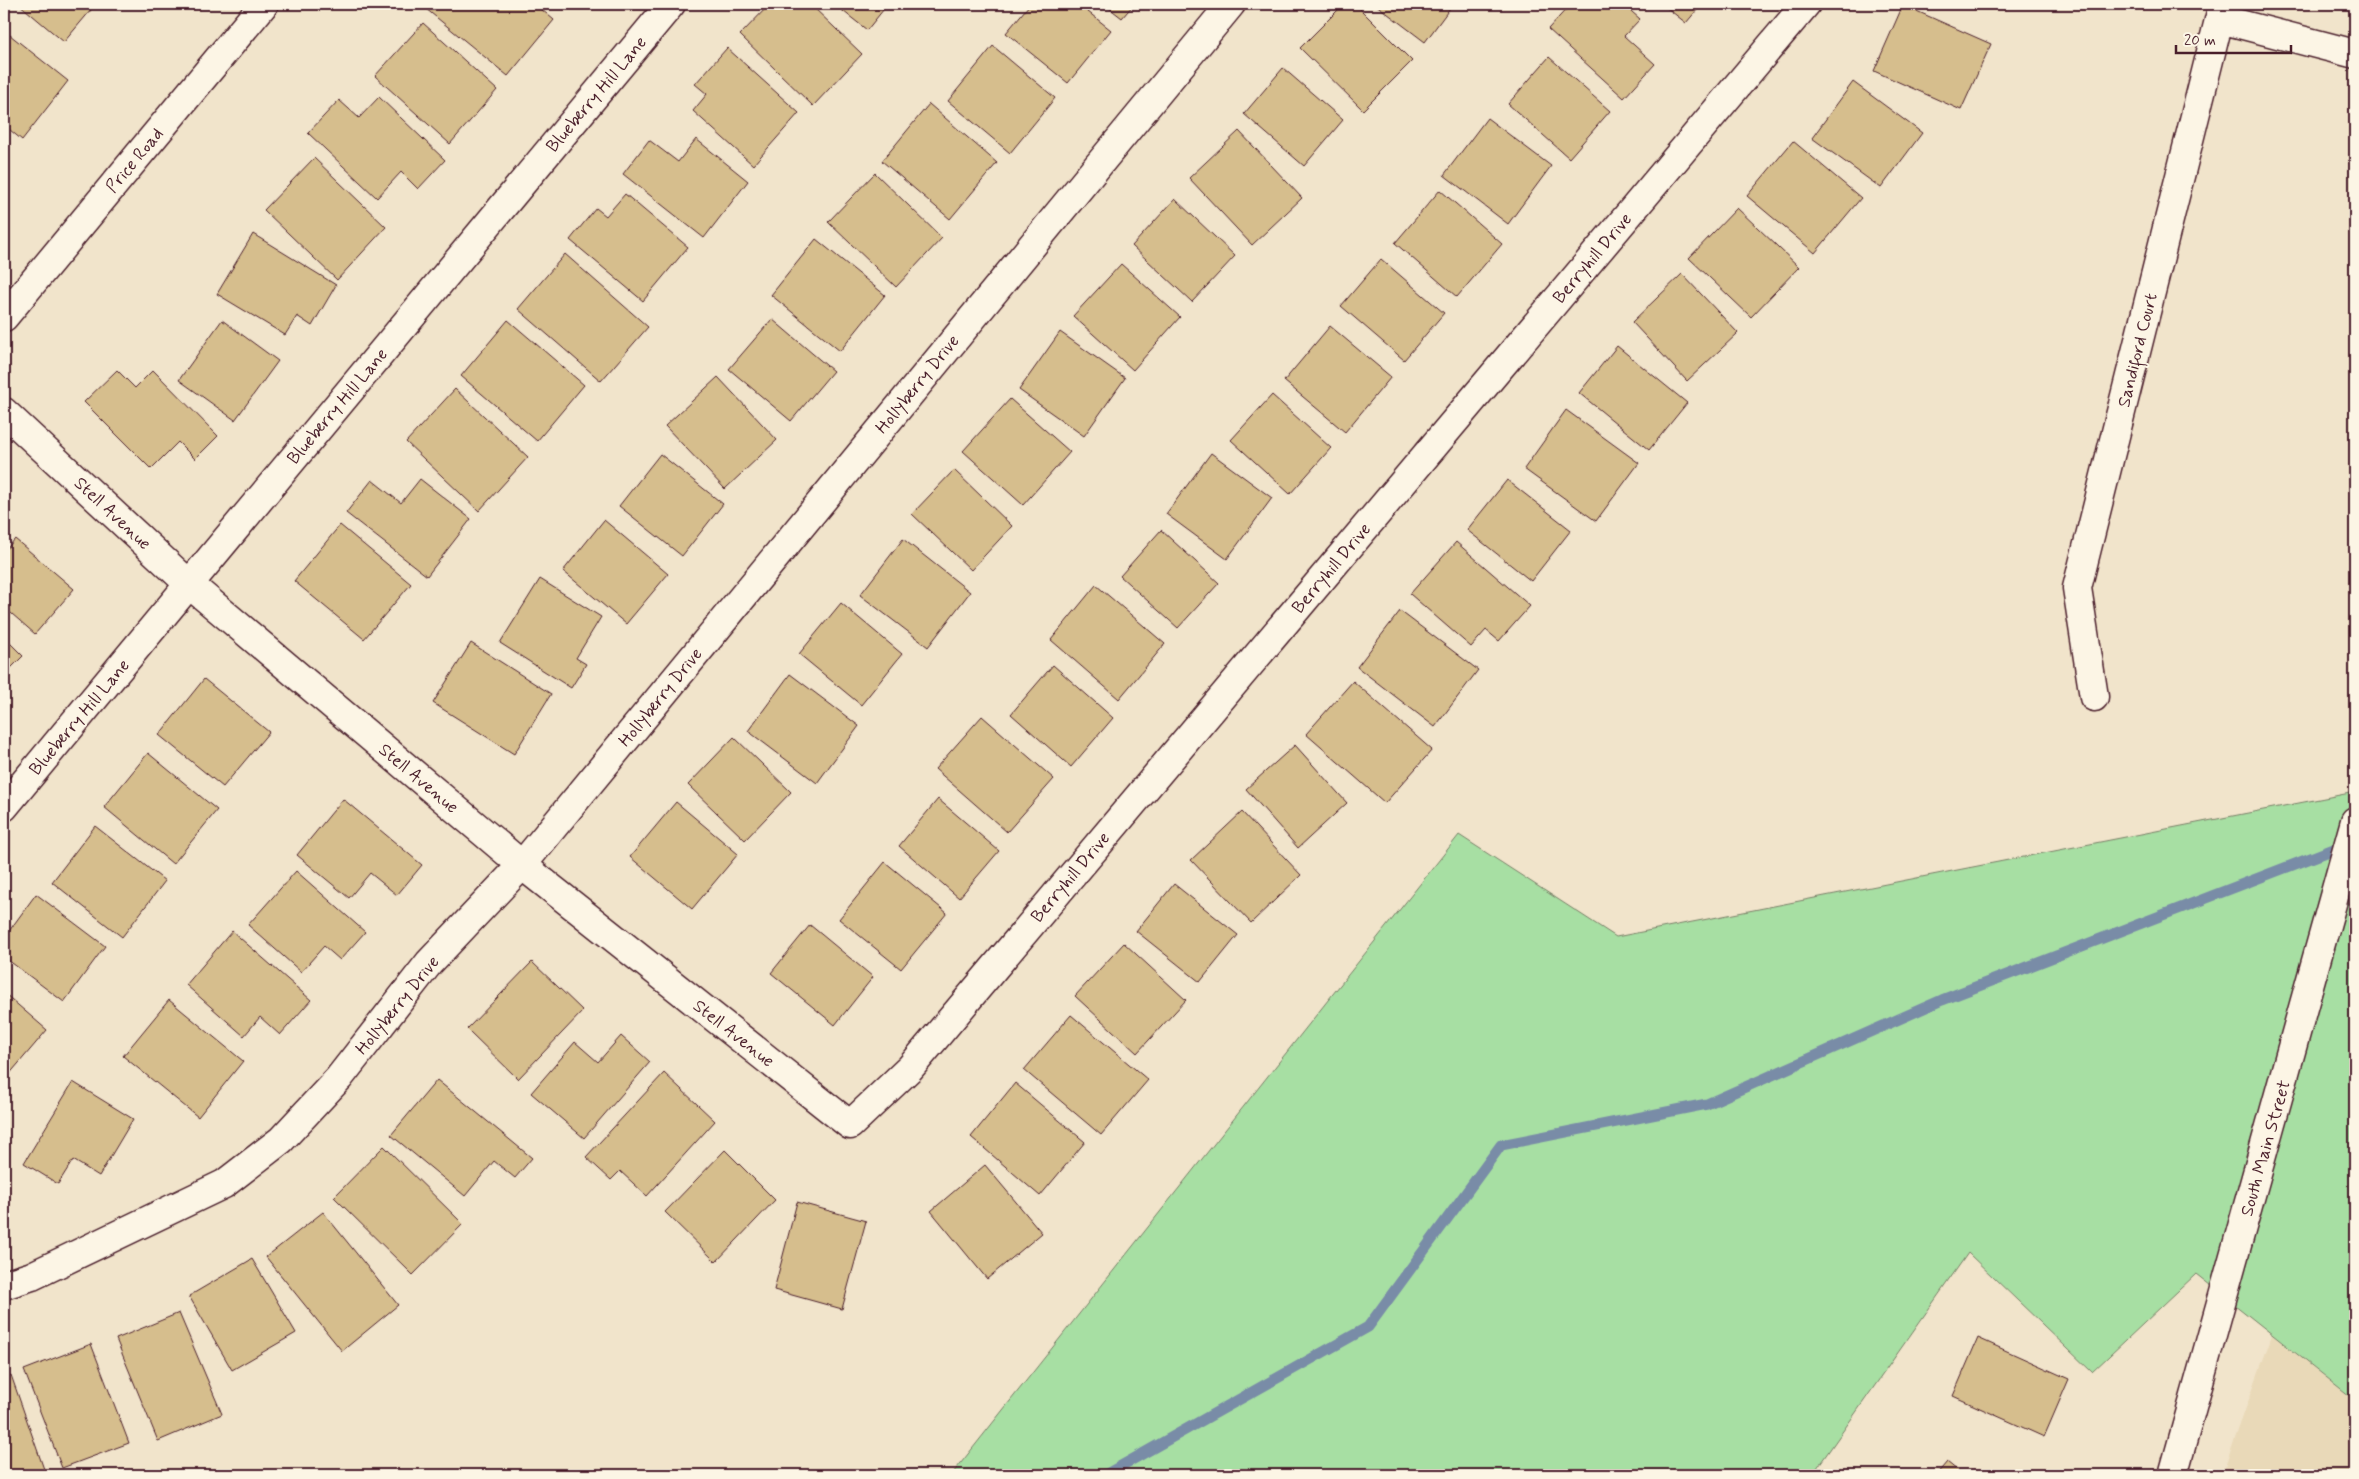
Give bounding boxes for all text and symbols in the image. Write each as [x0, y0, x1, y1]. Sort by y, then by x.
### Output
scale bar [2176, 22, 2292, 54]
street label: Blueberry Hill Lane [541, 31, 653, 158]
text: 20 m [2184, 31, 2216, 51]
street label: Price Road [100, 123, 169, 198]
street label: Berryhill Drive [1548, 208, 1638, 309]
street label: Sandiford Court [2112, 290, 2166, 410]
street label: Hollyberry Drive [870, 330, 965, 439]
street label: Blueberry Hill Lane [282, 343, 394, 470]
street label: Stell Avenue [68, 472, 156, 556]
street label: Berryhill Drive [1287, 518, 1377, 619]
street label: Hollyberry Drive [613, 643, 708, 752]
street label: Blueberry Hill Lane [24, 654, 136, 781]
street label: Stell Avenue [373, 738, 463, 819]
street label: Berryhill Drive [1026, 827, 1116, 928]
street label: Hollyberry Drive [350, 951, 445, 1060]
street label: Stell Avenue [688, 994, 779, 1073]
street label: South Main Street [2235, 1077, 2297, 1219]

